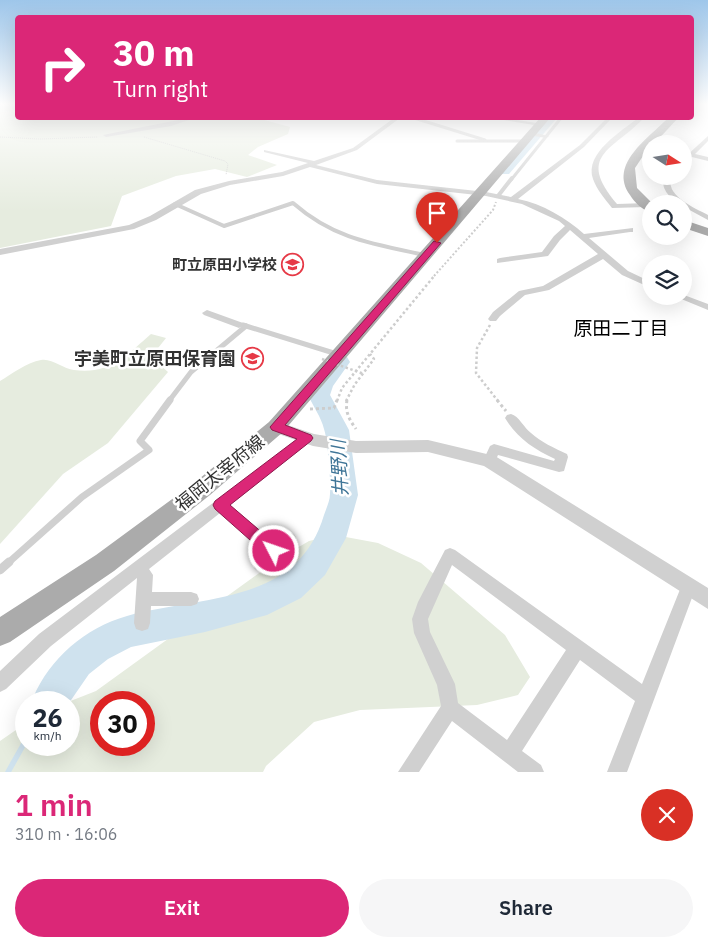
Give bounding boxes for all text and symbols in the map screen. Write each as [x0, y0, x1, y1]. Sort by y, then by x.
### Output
text: 30 m [113, 30, 195, 76]
icon: right [30, 35, 95, 100]
text: Turn right [113, 74, 208, 103]
north arrow [642, 135, 692, 185]
map controls [642, 135, 692, 305]
pin [416, 192, 458, 243]
button: search [642, 195, 692, 245]
icon: arrive [423, 199, 451, 227]
school or university icon: 町立原田小学校 [281, 253, 305, 277]
place label: 町立原田小学校 [172, 255, 277, 274]
button: layers [642, 255, 692, 305]
district label: 原田二丁目 [573, 316, 669, 340]
place label: 宇美町立原田保育園 [74, 347, 236, 370]
school or university icon: 宇美町立原田保育園 [240, 347, 264, 371]
street label: 福岡太宰府線 [170, 430, 269, 516]
water label: 井野川 [325, 437, 352, 497]
position arrow [247, 524, 299, 576]
speed limit sign: 30 [90, 691, 155, 756]
text: 26 [32, 701, 63, 734]
text: km/h [33, 728, 62, 743]
text: 1 min [15, 785, 93, 824]
button: close [641, 789, 693, 841]
text: 310 m · 16:06 [15, 824, 117, 844]
button: Exit [15, 879, 349, 937]
button: Share [359, 879, 693, 937]

